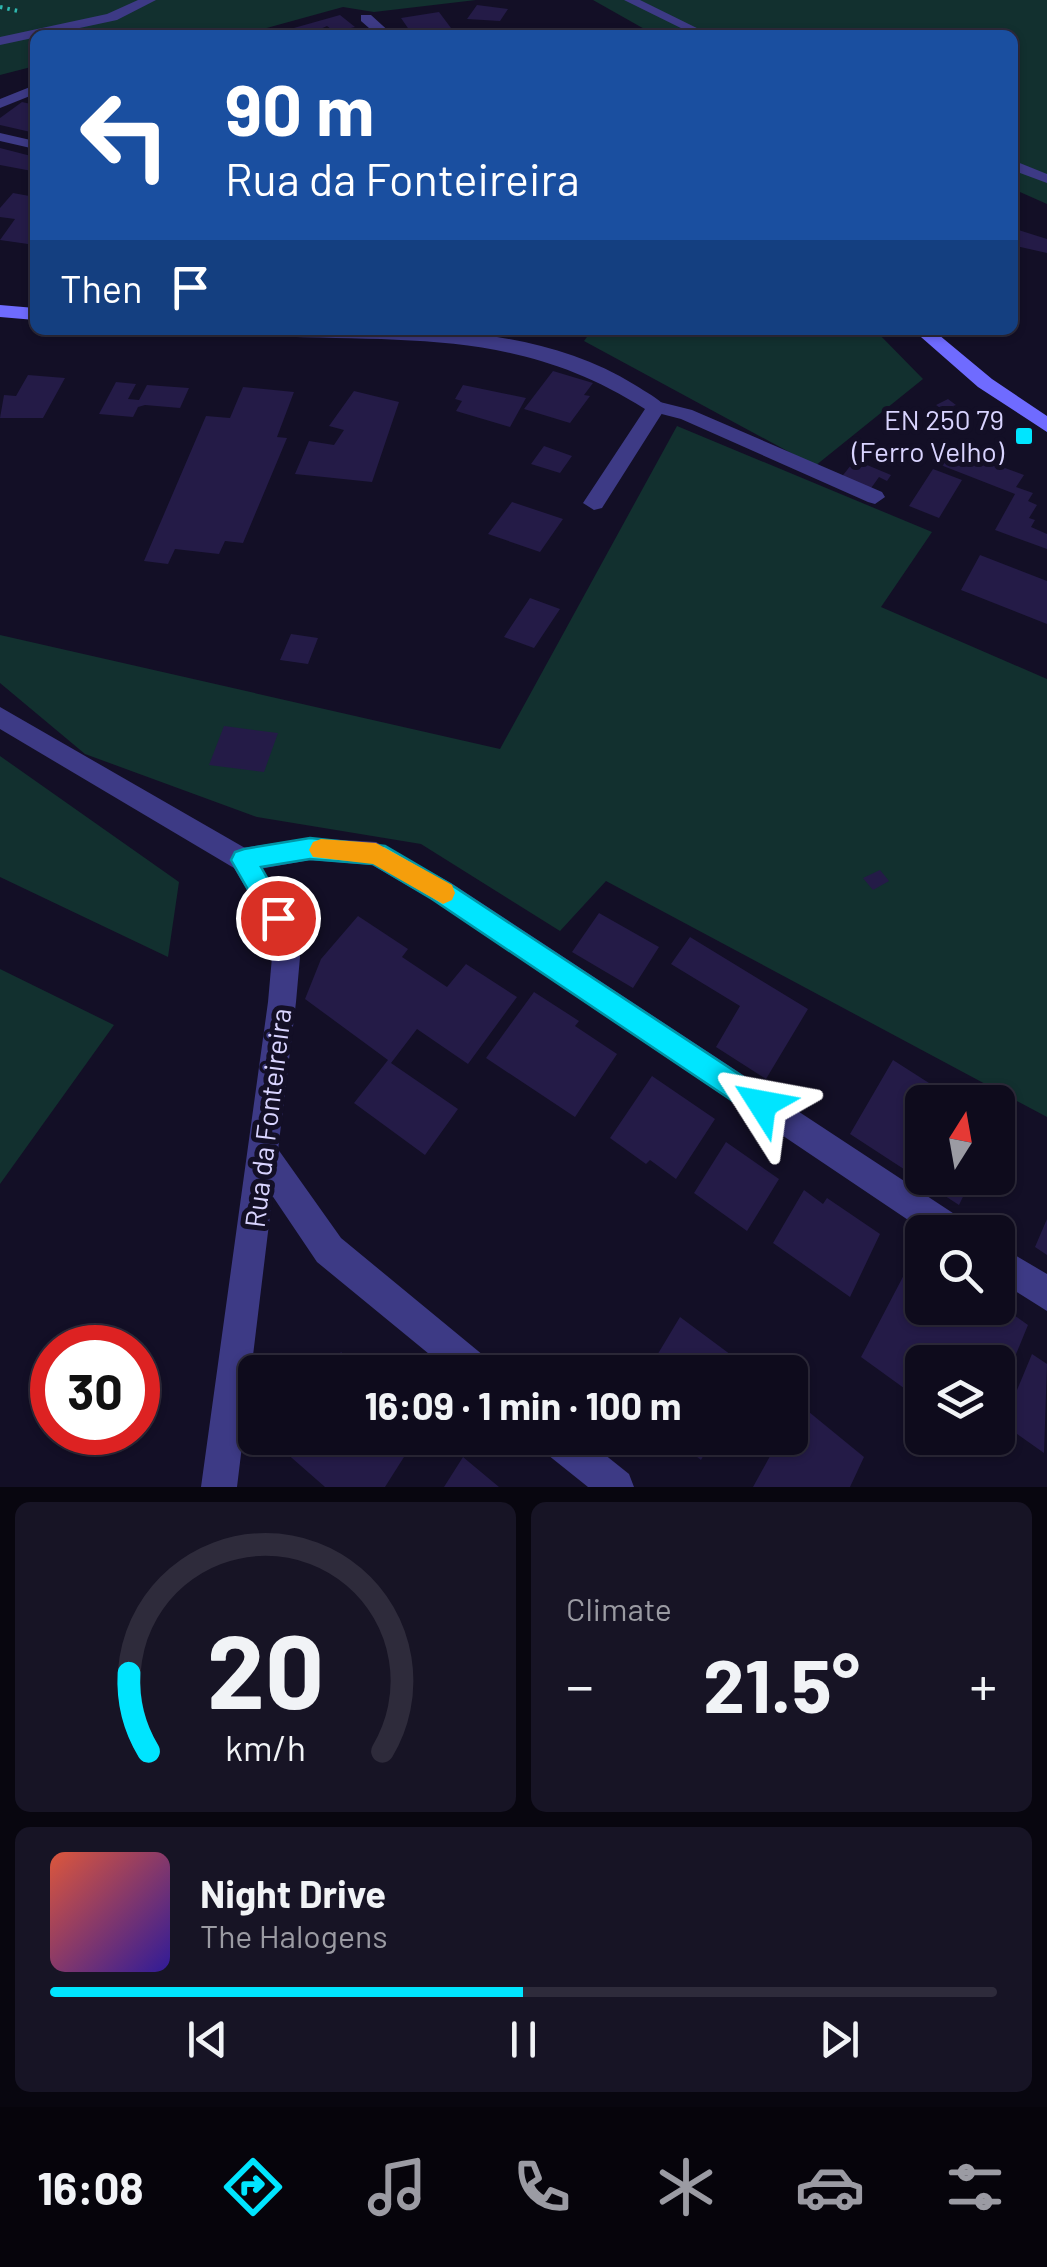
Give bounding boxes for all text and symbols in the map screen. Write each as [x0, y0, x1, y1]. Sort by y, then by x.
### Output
text: 90 m [225, 66, 375, 150]
icon: left [60, 70, 190, 200]
text: Rua da Fonteireira [225, 151, 580, 205]
icon: arrive [163, 260, 218, 315]
text: Then [60, 265, 143, 311]
place label: EN 250 79 (Ferro Velho) [851, 402, 1005, 468]
marker: EN 250 79 (Ferro Velho) [1013, 425, 1035, 447]
pin [236, 876, 321, 961]
icon: arrive [251, 891, 306, 946]
street label: Rua da Fonteireira [237, 1006, 297, 1230]
position arrow [710, 1052, 814, 1156]
north arrow [905, 1085, 1015, 1195]
map controls [905, 1085, 1015, 1455]
button: search [905, 1215, 1015, 1325]
speed limit sign: 30 [30, 1325, 160, 1455]
button: layers [905, 1345, 1015, 1455]
text: 16:09 · 1 min · 100 m [364, 1382, 682, 1428]
text: Climate [566, 1589, 672, 1627]
text: 20 [207, 1605, 324, 1730]
text: 21.5° [703, 1638, 860, 1728]
text: − [566, 1651, 594, 1717]
text: + [969, 1651, 997, 1717]
text: km/h [225, 1725, 306, 1768]
text: Night Drive [200, 1870, 386, 1916]
text: The Halogens [200, 1916, 388, 1954]
icon: previous [180, 2012, 235, 2067]
icon: pause [496, 2012, 551, 2067]
icon: next [812, 2012, 867, 2067]
icon: directions [218, 2152, 288, 2222]
icon: music [362, 2152, 432, 2222]
icon: phone [507, 2152, 577, 2222]
icon: climate [651, 2152, 721, 2222]
icon: car [795, 2152, 865, 2222]
icon: filters [940, 2152, 1010, 2222]
text: 16:08 [37, 2160, 144, 2214]

